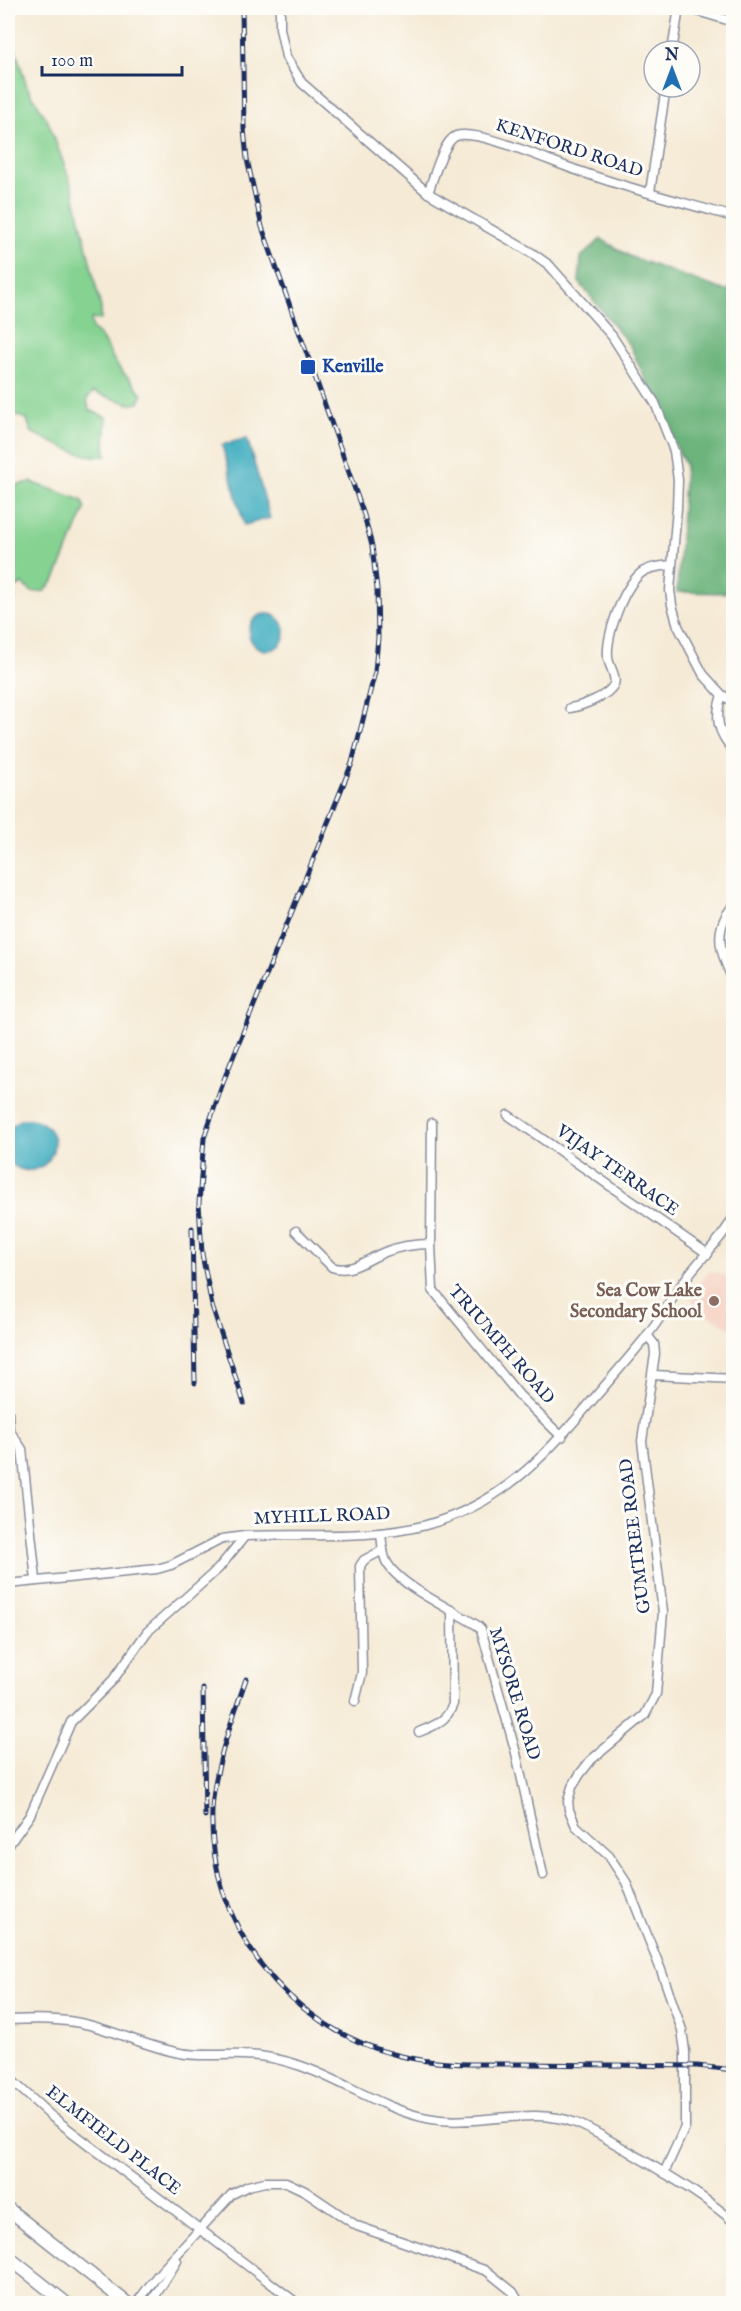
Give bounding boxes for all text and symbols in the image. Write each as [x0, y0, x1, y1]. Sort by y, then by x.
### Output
scale bar [42, 39, 182, 77]
north arrow [642, 39, 702, 99]
text: N [664, 46, 679, 66]
text: 100 m [51, 50, 93, 73]
street label: KENFORD ROAD [492, 114, 646, 184]
place label: Kenville [322, 356, 384, 379]
marker: Kenville [299, 358, 317, 376]
street label: VIJAY TERRACE [550, 1120, 683, 1222]
place label: Sea Cow Lake Secondary School [570, 1280, 703, 1324]
street label: TRIUMPH ROAD [443, 1281, 559, 1409]
marker: Sea Cow Lake Secondary School [707, 1294, 721, 1308]
street label: GUMTREE ROAD [615, 1457, 657, 1615]
street label: MYHILL ROAD [253, 1503, 391, 1531]
street label: MYSORE ROAD [483, 1625, 545, 1763]
street label: ELMFIELD PLACE [41, 2081, 185, 2201]

